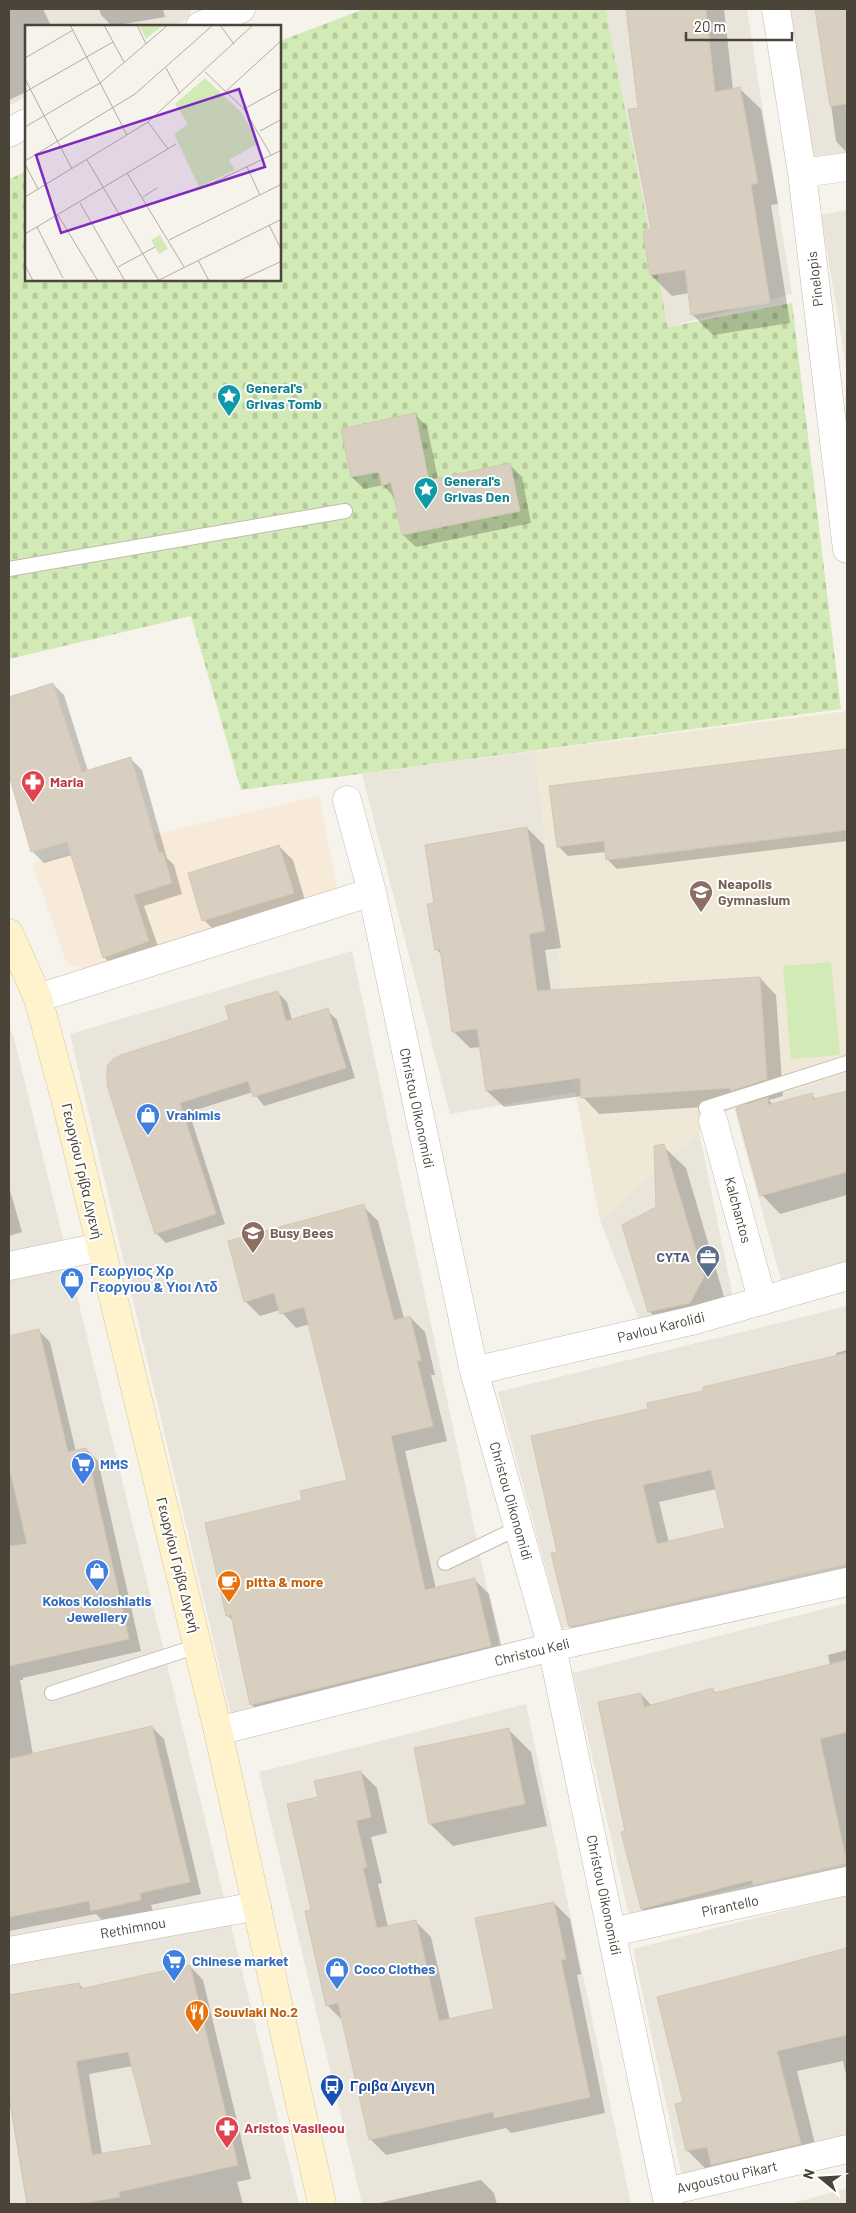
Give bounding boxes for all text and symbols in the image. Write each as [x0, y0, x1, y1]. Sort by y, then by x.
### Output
scale bar [686, 10, 792, 42]
text: 20 m [694, 17, 726, 35]
inset map [25, 25, 281, 281]
street label: Pinelopis [803, 250, 826, 308]
place label: General's Grivas Tomb [246, 379, 322, 412]
place icon: General's Grivas Tomb [216, 383, 242, 417]
place label: General's Grivas Den [444, 472, 510, 505]
place icon: General's Grivas Den [413, 476, 439, 510]
pharmacy icon: Maria [20, 769, 46, 803]
place label: Maria [50, 773, 84, 790]
place label: Neapolis Gymnasium [718, 875, 791, 908]
school or university icon: Neapolis Gymnasium [688, 879, 714, 913]
street label: Christou Oikonomidi [396, 1046, 439, 1170]
street label: Γεωργίου Γρίβα Διγενή [59, 1101, 106, 1241]
shop icon: Vrahimis [135, 1102, 161, 1136]
place label: Vrahimis [166, 1106, 221, 1123]
street label: Kalchantos [722, 1175, 756, 1245]
school or university icon: Busy Bees [240, 1220, 266, 1254]
place label: Busy Bees [270, 1224, 334, 1241]
office icon: CYTA [695, 1244, 721, 1278]
place label: CYTA [657, 1248, 691, 1265]
place label: Γεωργιος Χρ Γεοργιου & Υιοι Λτδ [90, 1262, 218, 1295]
shop icon: Γεωργιος Χρ Γεοργιου & Υιοι Λτδ [59, 1266, 85, 1300]
street label: Pavlou Karolidi [615, 1307, 706, 1346]
street label: Christou Oikonomidi [486, 1440, 537, 1562]
supermarket icon: MMS [70, 1451, 96, 1485]
place label: MMS [100, 1455, 128, 1472]
street label: Γεωργίου Γρίβα Διγενή [153, 1495, 204, 1634]
shop icon: Kokos Koloshiatis Jewellery [84, 1558, 110, 1592]
cafe icon: pitta & more [216, 1569, 242, 1603]
place label: pitta & more [246, 1573, 324, 1590]
place label: Kokos Koloshiatis Jewellery [42, 1592, 152, 1625]
street label: Christou Keli [493, 1634, 571, 1669]
street label: Christou Oikonomidi [583, 1833, 626, 1957]
street label: Pirantello [700, 1891, 760, 1920]
street label: Rethimnou [99, 1913, 167, 1942]
supermarket icon: Chinese market [161, 1948, 187, 1982]
place label: Chinese market [192, 1952, 288, 1969]
shop icon: Coco Clothes [324, 1956, 350, 1990]
place label: Coco Clothes [354, 1960, 435, 1977]
restaurant icon: Souvlaki No.2 [184, 1999, 210, 2033]
place label: Souvlaki No.2 [214, 2003, 298, 2020]
bus stop icon: Γριβα Διγενη [319, 2073, 345, 2107]
place label: Γριβα Διγενη [350, 2077, 435, 2094]
pharmacy icon: Aristos Vasileou [214, 2115, 240, 2149]
place label: Aristos Vasileou [244, 2119, 345, 2136]
north arrow [796, 2153, 846, 2203]
street label: Avgoustou Pikart [675, 2157, 779, 2196]
text: N [799, 2167, 818, 2181]

